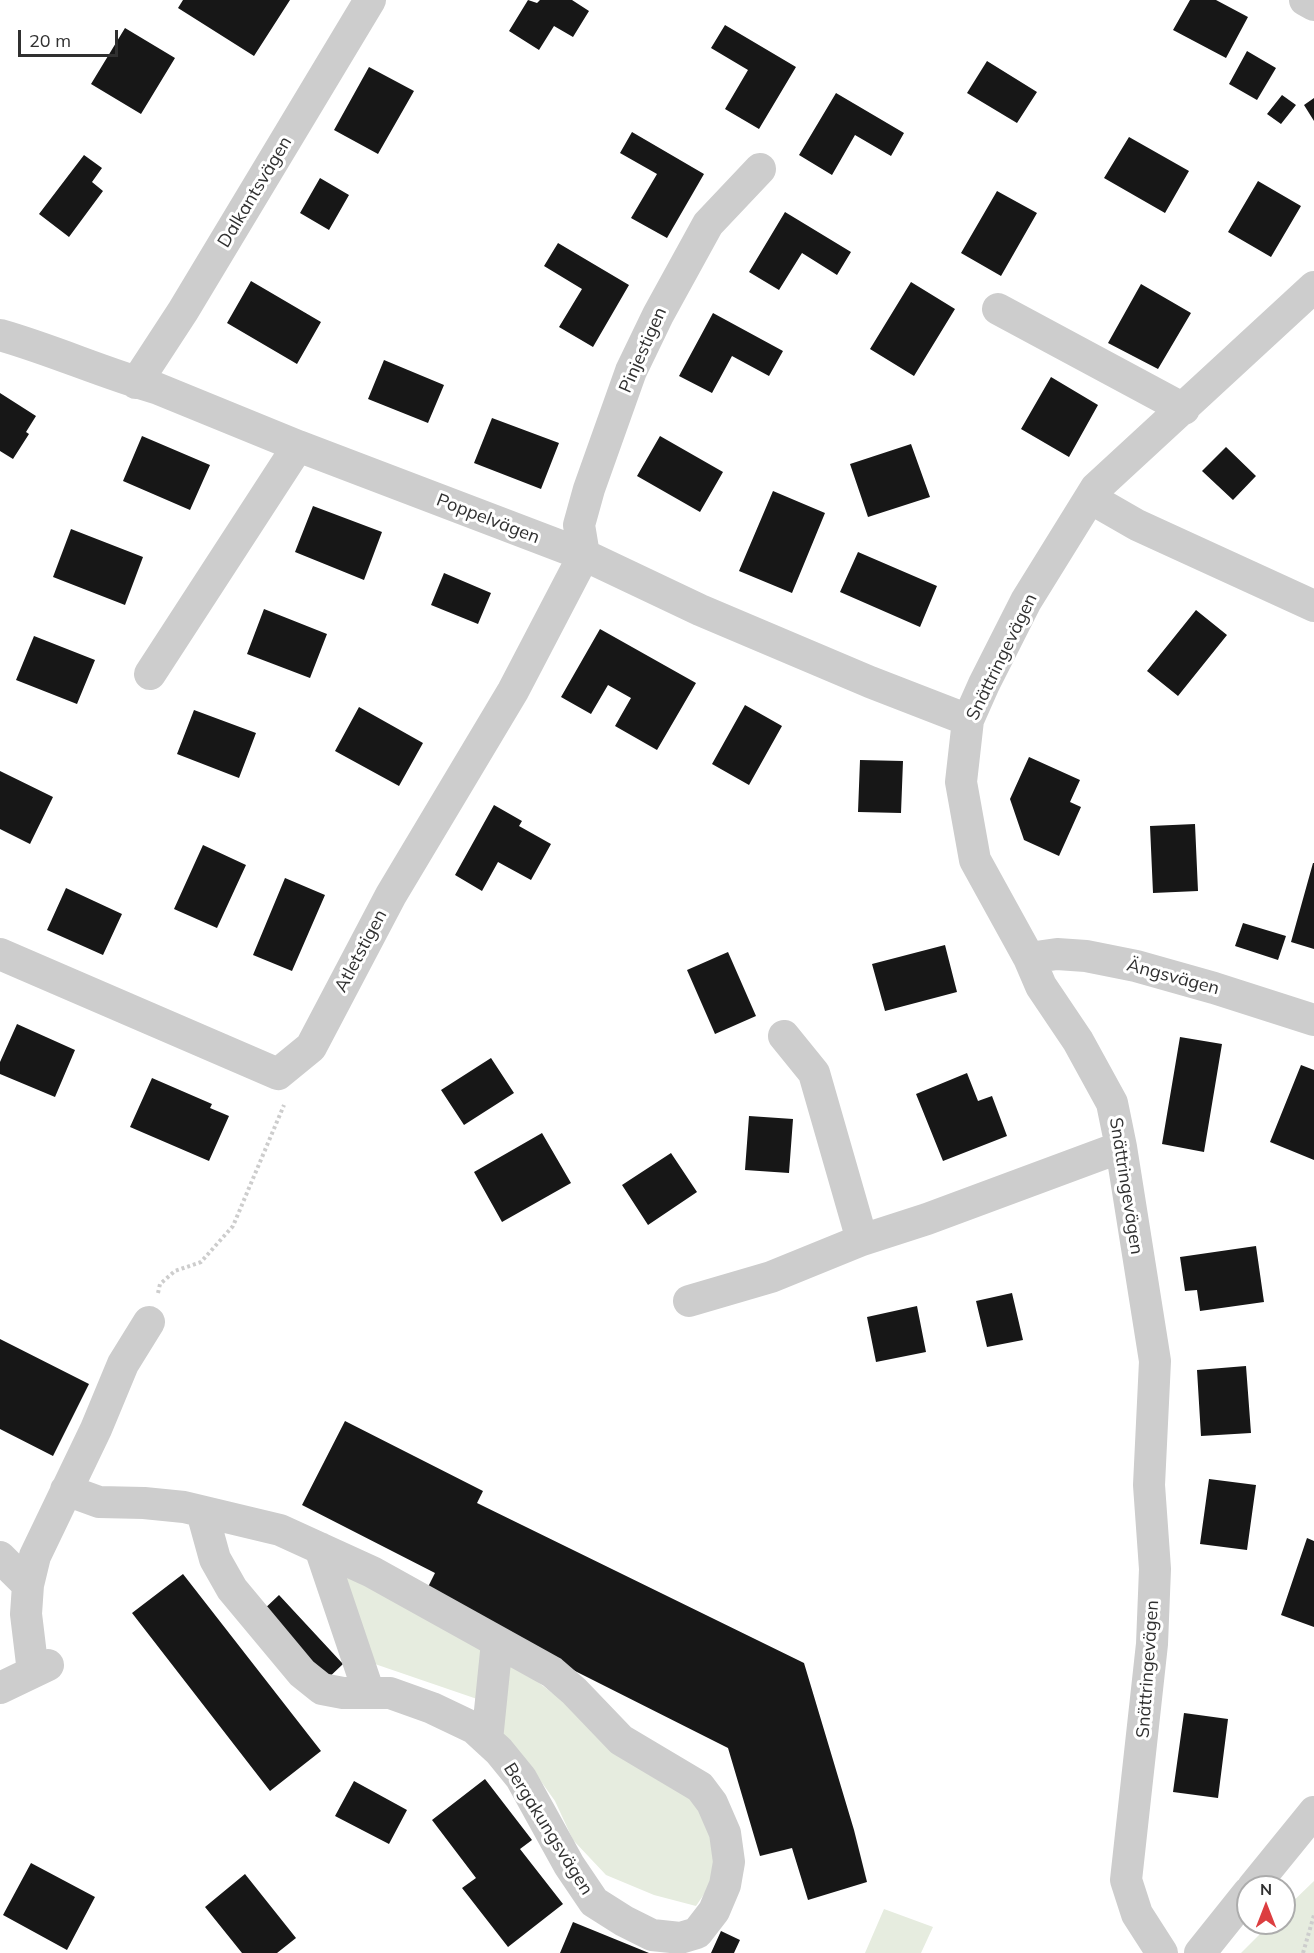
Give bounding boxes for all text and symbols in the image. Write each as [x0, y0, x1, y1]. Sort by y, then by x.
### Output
scale bar [21, 18, 122, 56]
text: 20 m [29, 29, 71, 52]
street label: Dalkantsvägen [213, 133, 297, 251]
street label: Pinjestigen [615, 304, 671, 396]
street label: Poppelvägen [433, 489, 543, 549]
street label: Snättringevägen [962, 590, 1042, 724]
street label: Atletstigen [330, 906, 392, 996]
street label: Ängsvägen [1124, 954, 1222, 1000]
street label: Snättringevägen [1105, 1116, 1147, 1256]
street label: Snättringevägen [1132, 1599, 1164, 1739]
street label: Bergakungsvägen [499, 1759, 597, 1899]
north arrow [1236, 1875, 1296, 1935]
text: N [1260, 1879, 1272, 1899]

